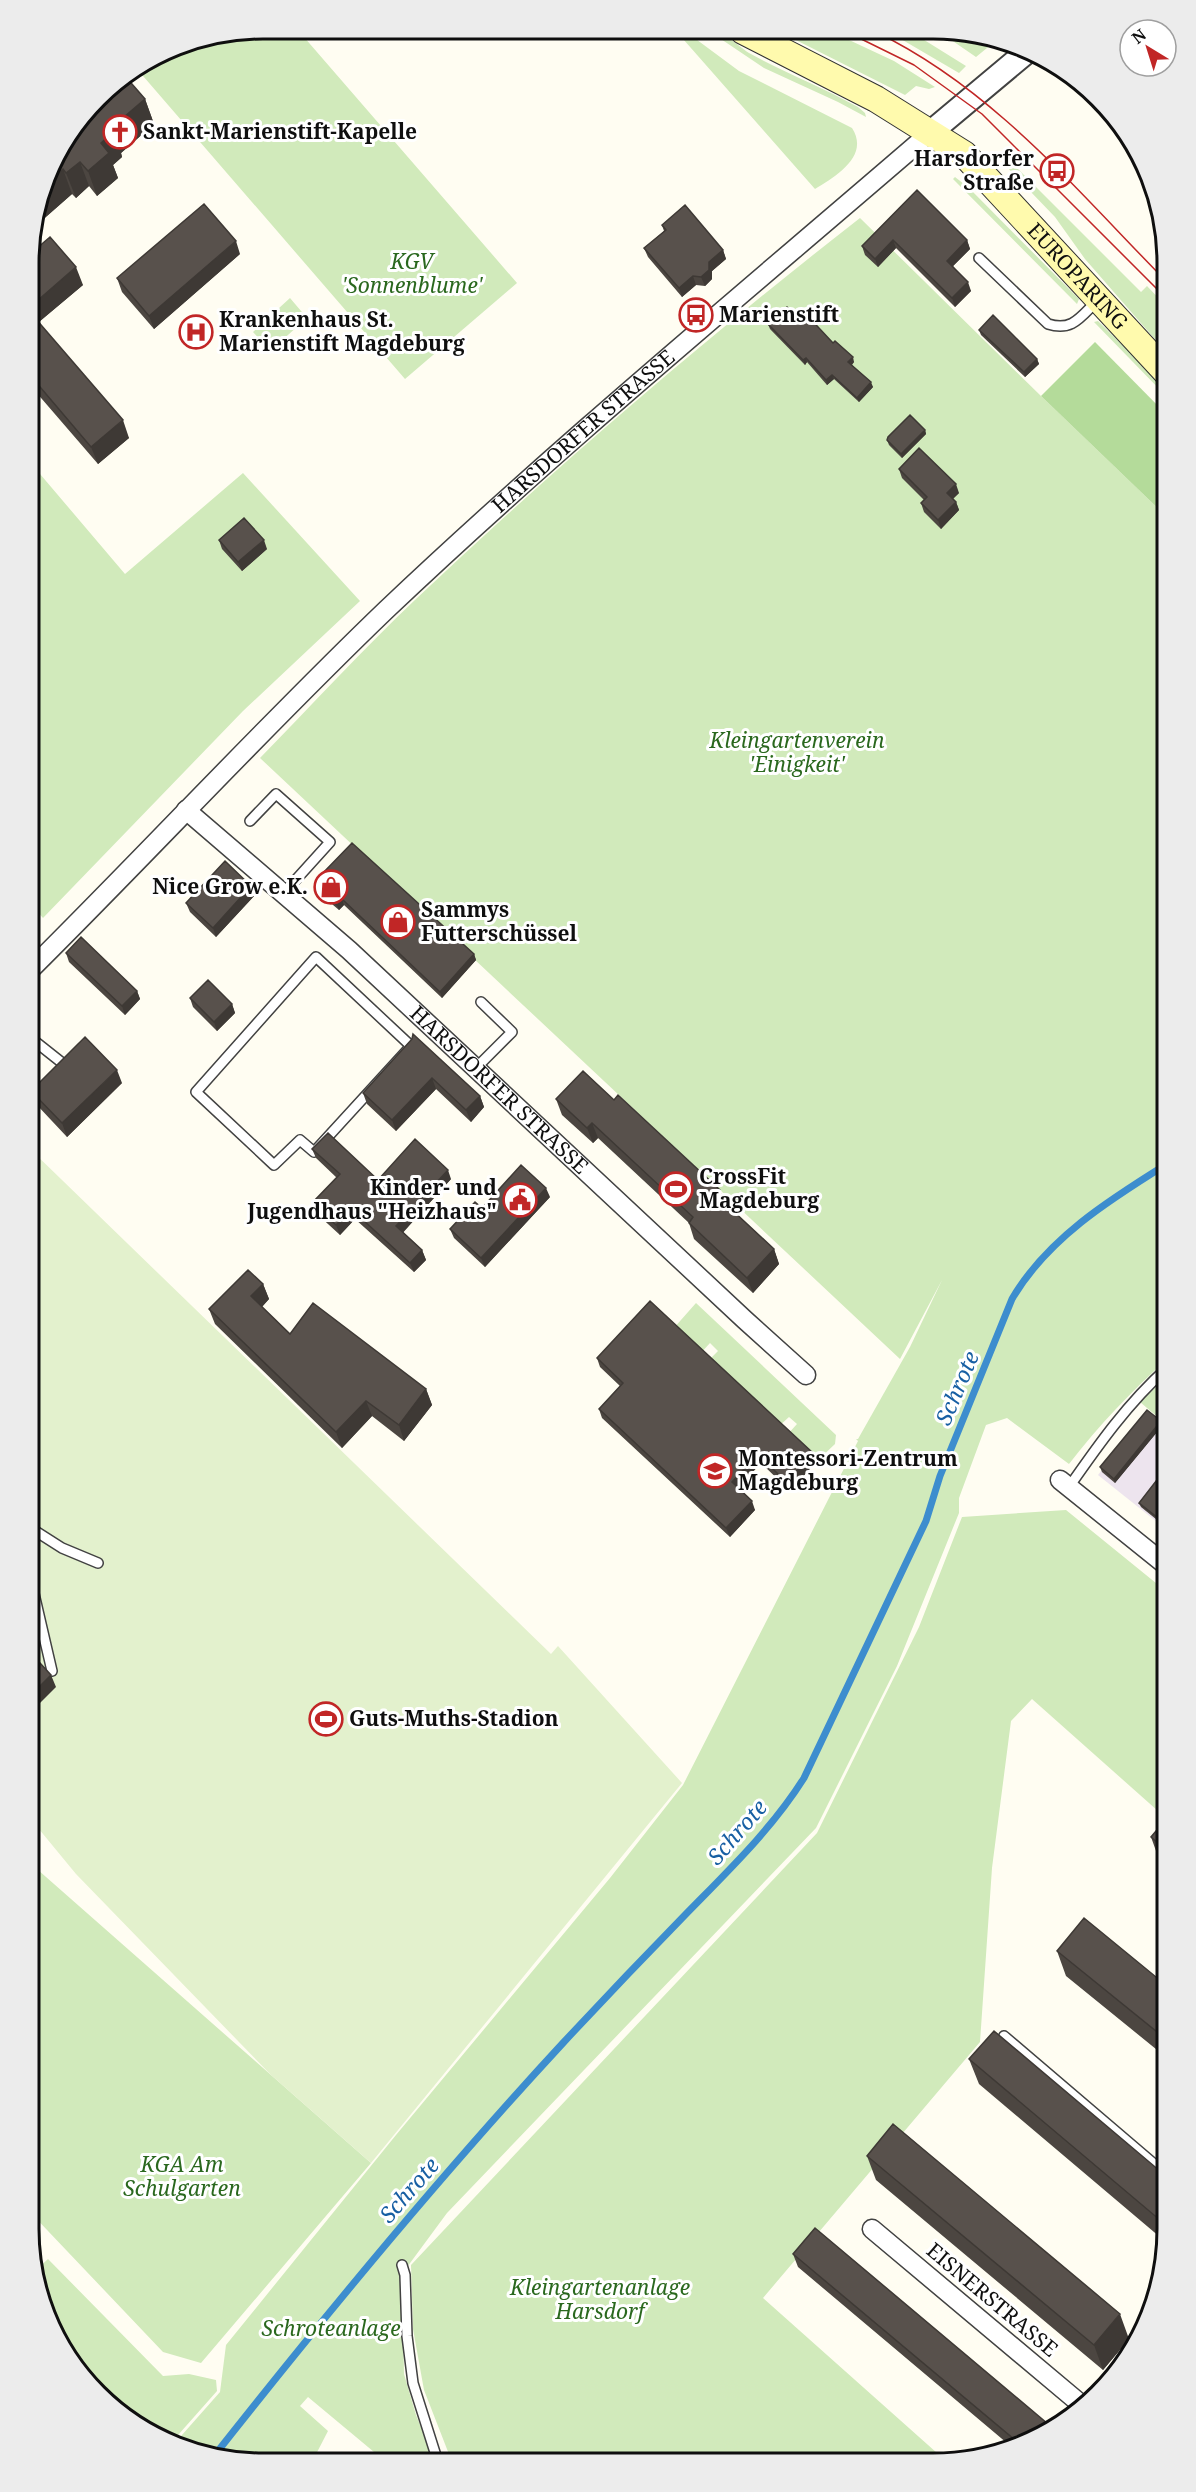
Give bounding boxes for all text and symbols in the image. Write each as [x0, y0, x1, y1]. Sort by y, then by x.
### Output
north arrow [1118, 18, 1178, 78]
text: N [1127, 23, 1151, 49]
church icon: Sankt-Marienstift-Kapelle [102, 114, 138, 150]
place label: Sankt-Marienstift-Kapelle [143, 117, 417, 145]
place label: Harsdorfer Straße [914, 144, 1034, 196]
bus stop icon: Harsdorfer Straße [1039, 153, 1075, 189]
street label: EUROPARING [1022, 216, 1135, 335]
park label: KGV 'Sonnenblume' [342, 247, 484, 299]
bus stop icon: Marienstift [678, 297, 714, 333]
place label: Marienstift [719, 300, 840, 328]
place label: Krankenhaus St. Marienstift Magdeburg [219, 305, 465, 357]
hospital icon: Krankenhaus St. Marienstift Magdeburg [178, 314, 214, 350]
street label: HARSDORFER STRASSE [485, 343, 680, 519]
park label: Kleingartenverein 'Einigkeit' [708, 726, 885, 778]
shop icon: Nice Grow e.K. [313, 869, 349, 905]
place label: Nice Grow e.K. [152, 872, 308, 900]
place label: Sammys Futterschüssel [421, 895, 577, 947]
shop icon: Sammys Futterschüssel [380, 904, 416, 940]
street label: HARSDORFER STRASSE [404, 999, 595, 1180]
place label: CrossFit Magdeburg [699, 1162, 820, 1214]
sports icon: CrossFit Magdeburg [658, 1171, 694, 1207]
place label: Kinder- und Jugendhaus "Heizhaus" [246, 1173, 497, 1225]
public building icon: Kinder- und Jugendhaus "Heizhaus" [502, 1182, 538, 1218]
water label: Schrote [927, 1346, 985, 1429]
place label: Montessori-Zentrum Magdeburg [738, 1444, 958, 1496]
school or university icon: Montessori-Zentrum Magdeburg [697, 1453, 733, 1489]
sports icon: Guts-Muths-Stadion [308, 1701, 344, 1737]
place label: Guts-Muths-Stadion [349, 1704, 559, 1732]
water label: Schrote [700, 1792, 773, 1870]
park label: KGA Am Schulgarten [123, 2150, 241, 2202]
water label: Schrote [372, 2150, 445, 2228]
street label: EISNERSTRASSE [921, 2236, 1064, 2363]
park label: Kleingartenanlage Harsdorf [509, 2273, 690, 2325]
park label: Schroteanlage [261, 2314, 401, 2342]

